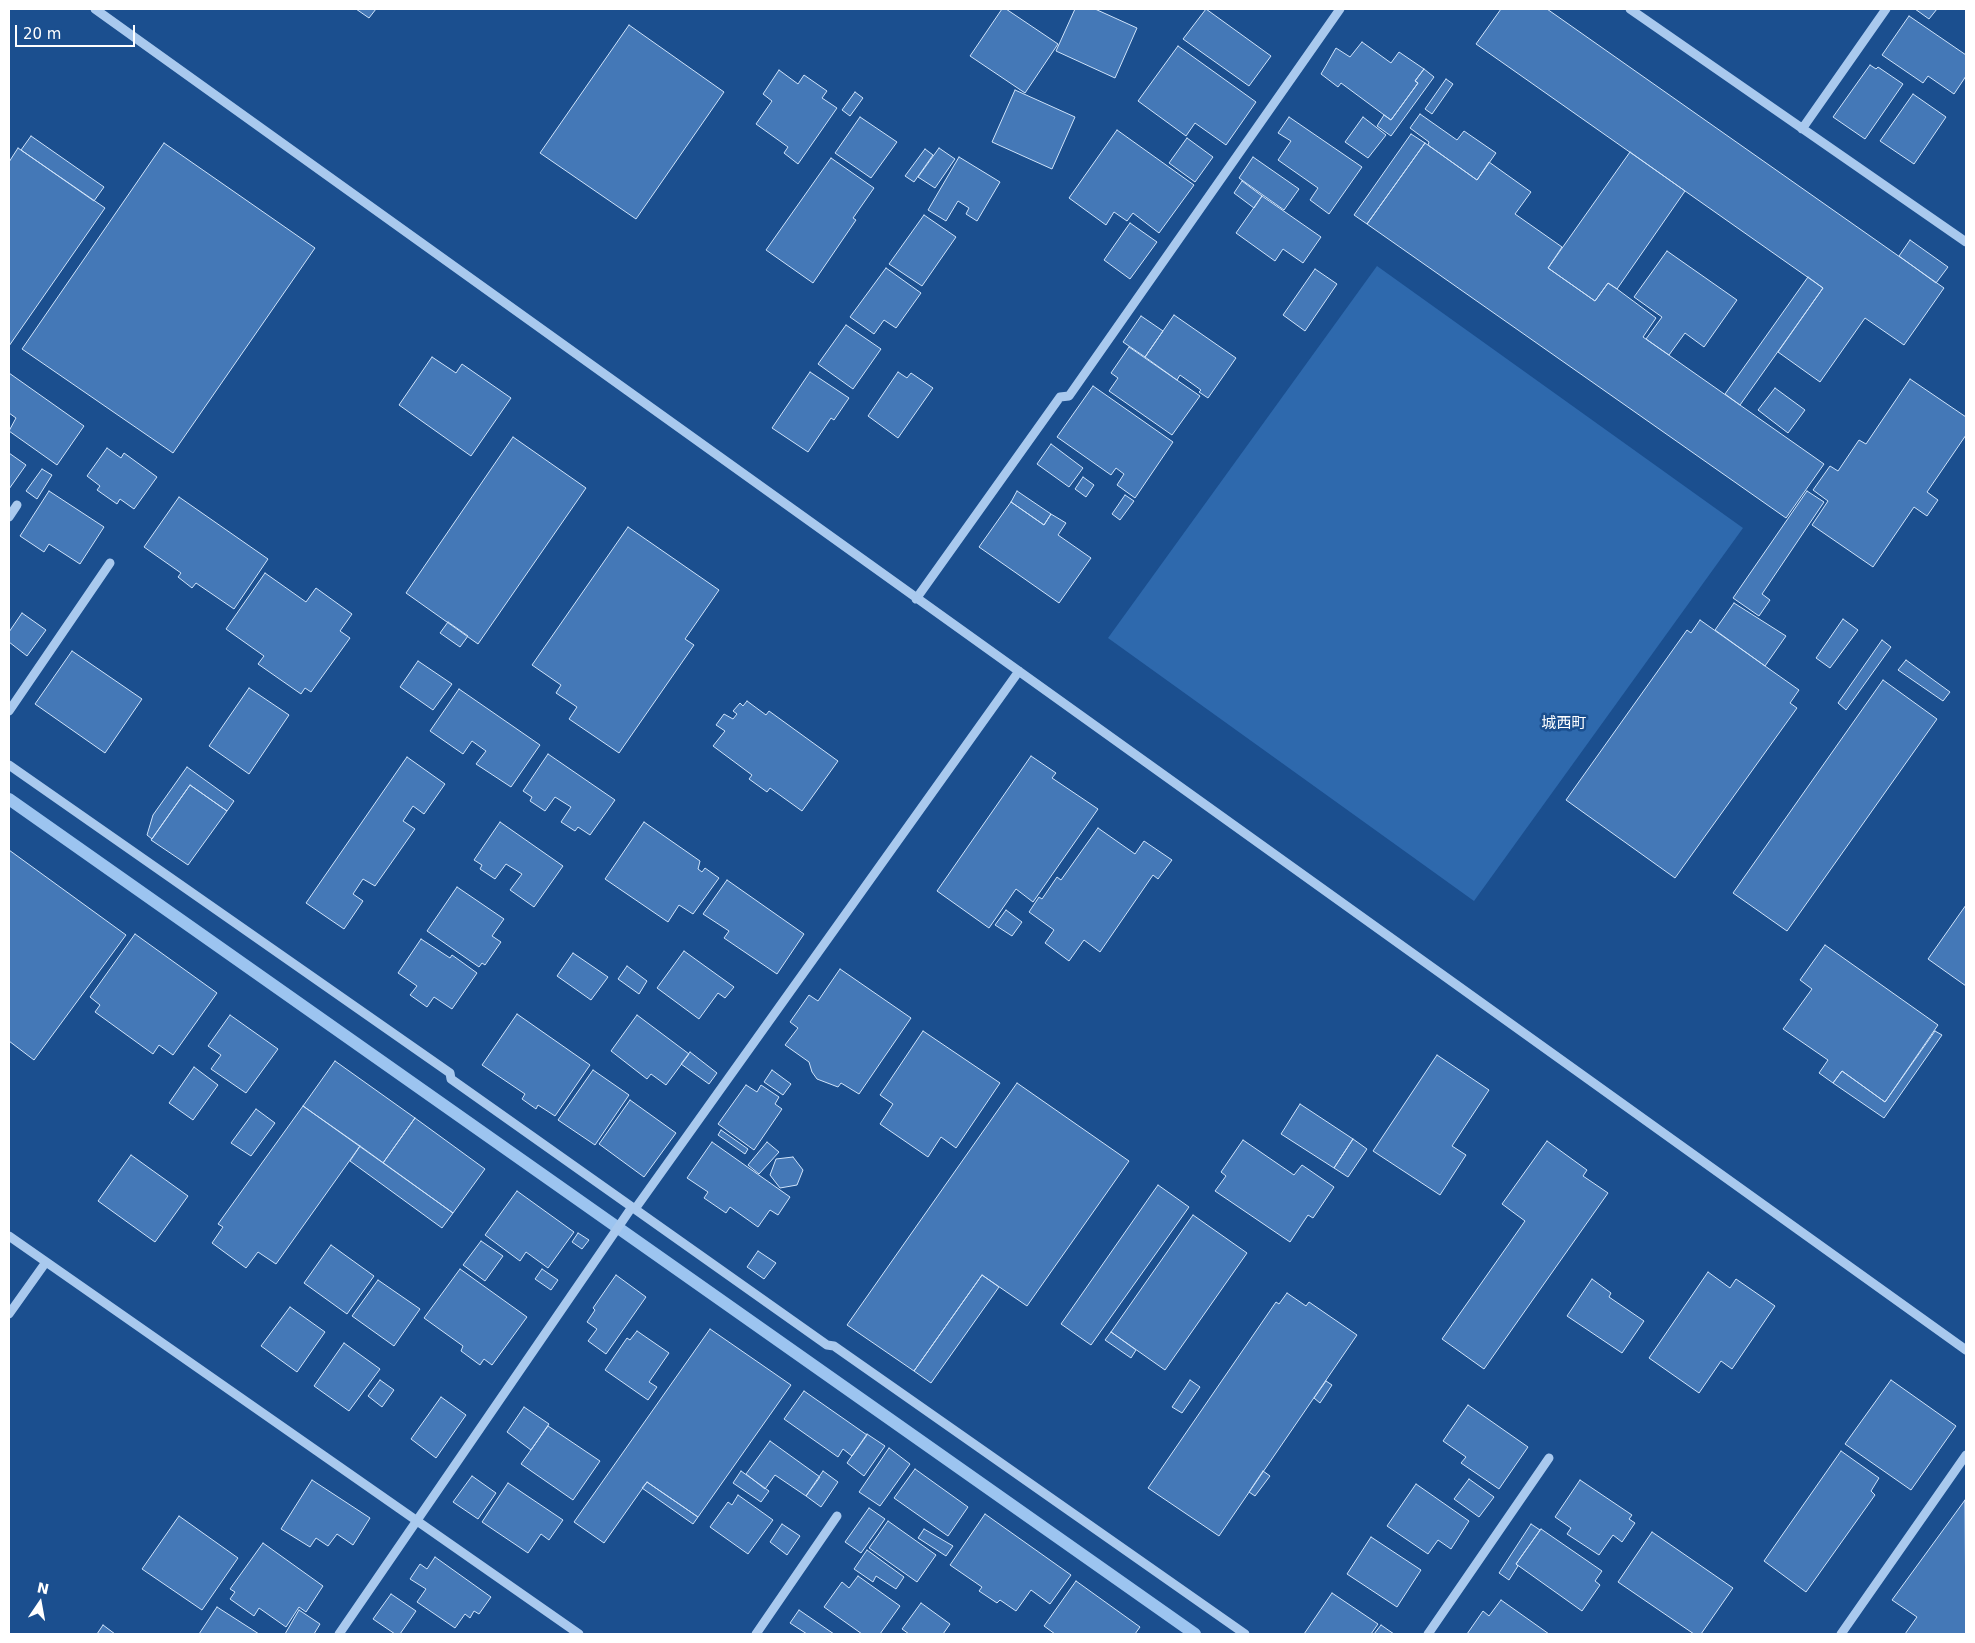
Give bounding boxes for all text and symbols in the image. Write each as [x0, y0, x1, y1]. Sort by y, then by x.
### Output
scale bar [18, 15, 138, 47]
text: 20 m [23, 25, 61, 43]
district label: 城西町 [1542, 715, 1586, 733]
north arrow [15, 1578, 65, 1628]
text: N [36, 1579, 51, 1597]

